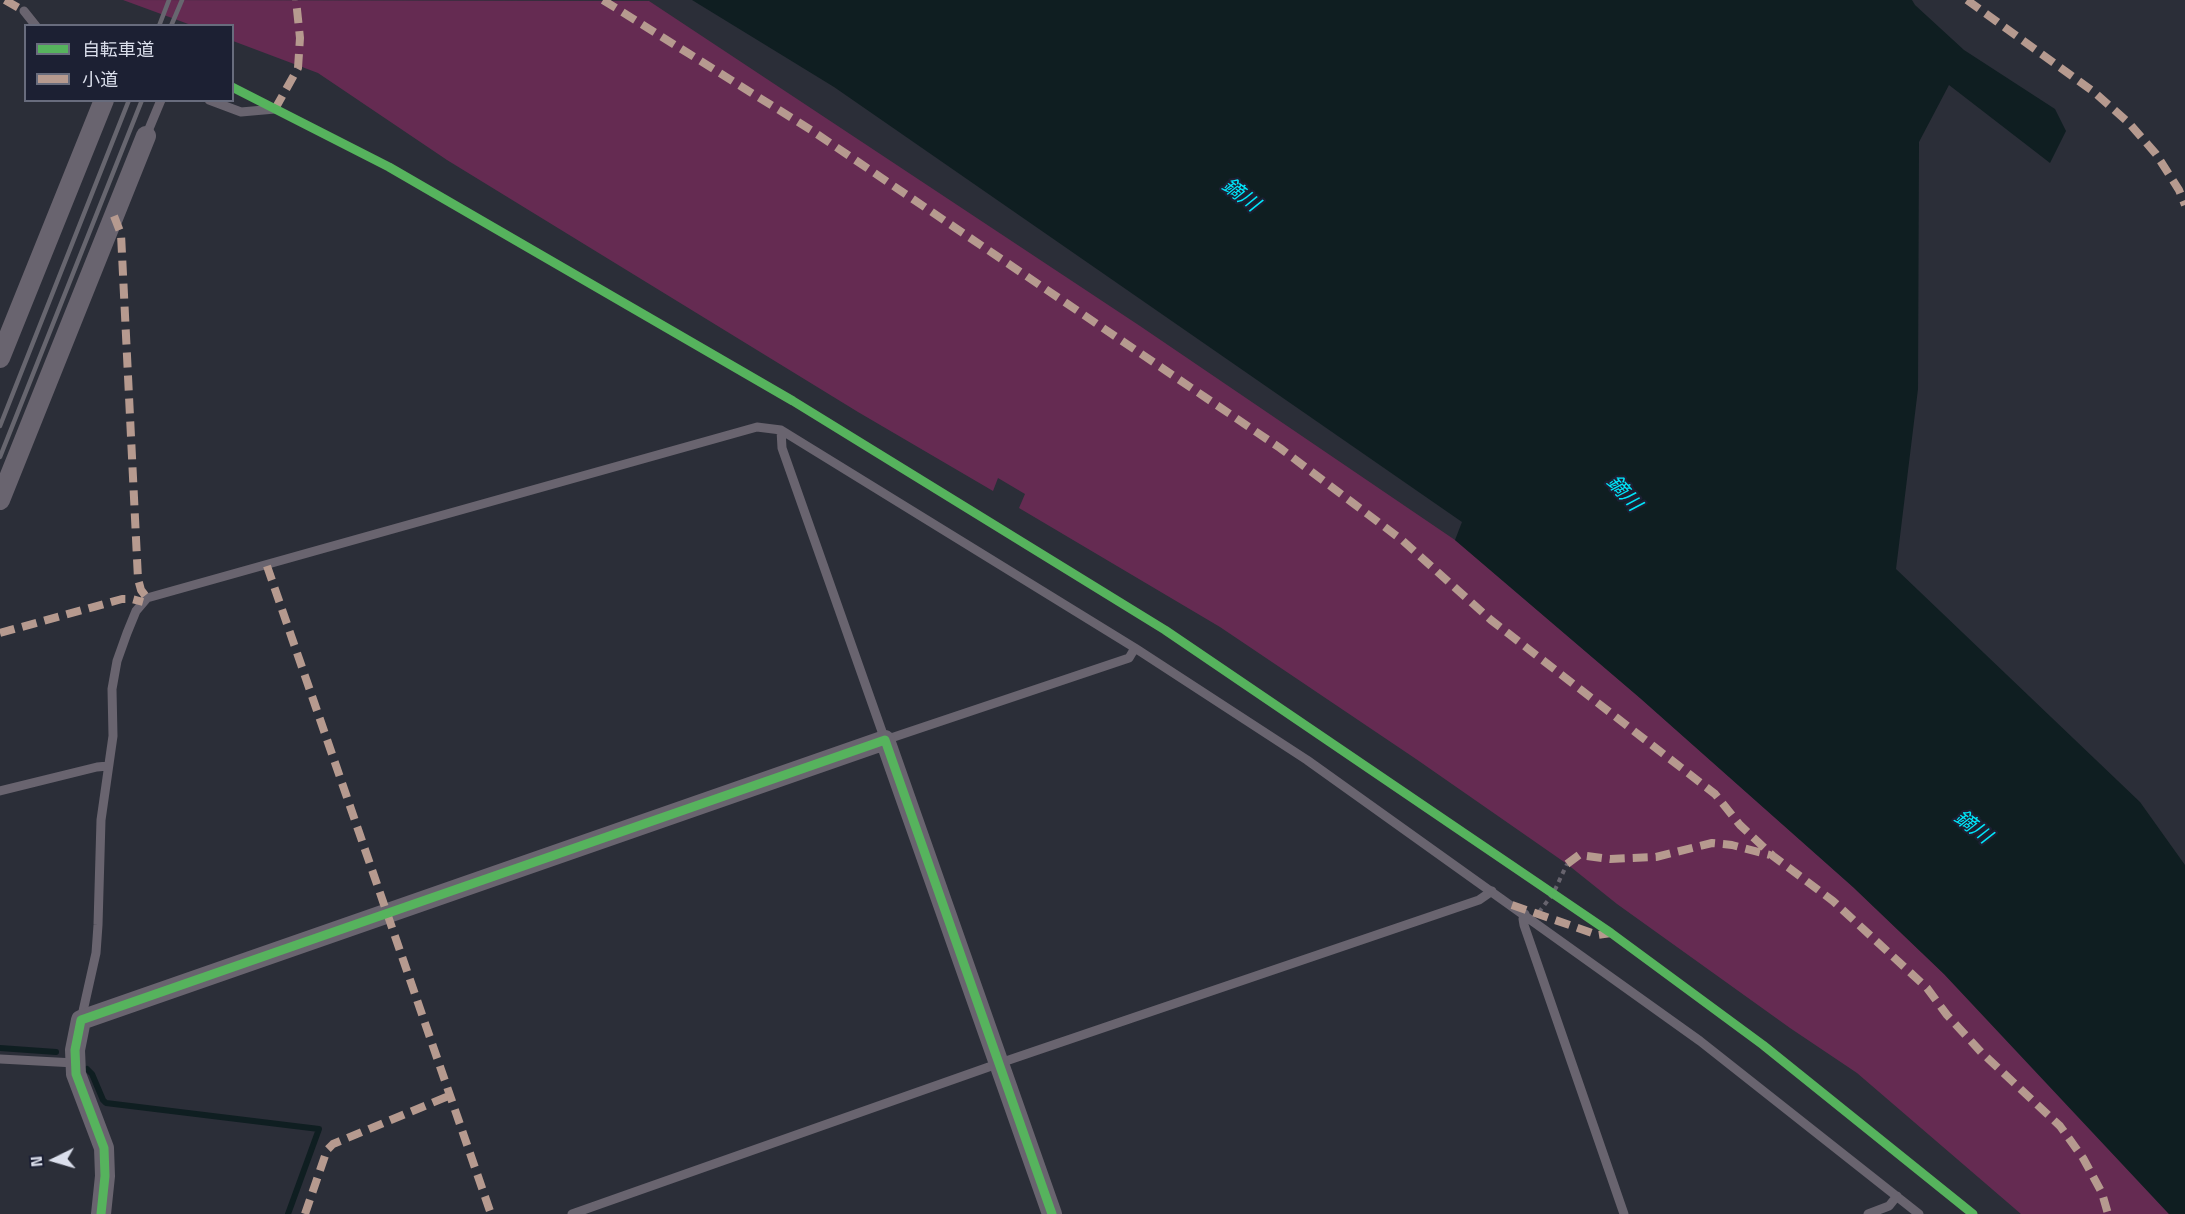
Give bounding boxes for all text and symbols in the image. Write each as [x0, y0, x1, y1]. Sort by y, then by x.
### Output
legend [24, 24, 234, 102]
text: 自転車道 [82, 36, 154, 63]
text: 小道 [82, 66, 118, 93]
water label: 鏑川 [1217, 174, 1263, 218]
water label: 鏑川 [1601, 471, 1645, 517]
water label: 鏑川 [1949, 806, 1995, 850]
north arrow [24, 1130, 84, 1190]
text: N [24, 1155, 49, 1168]

